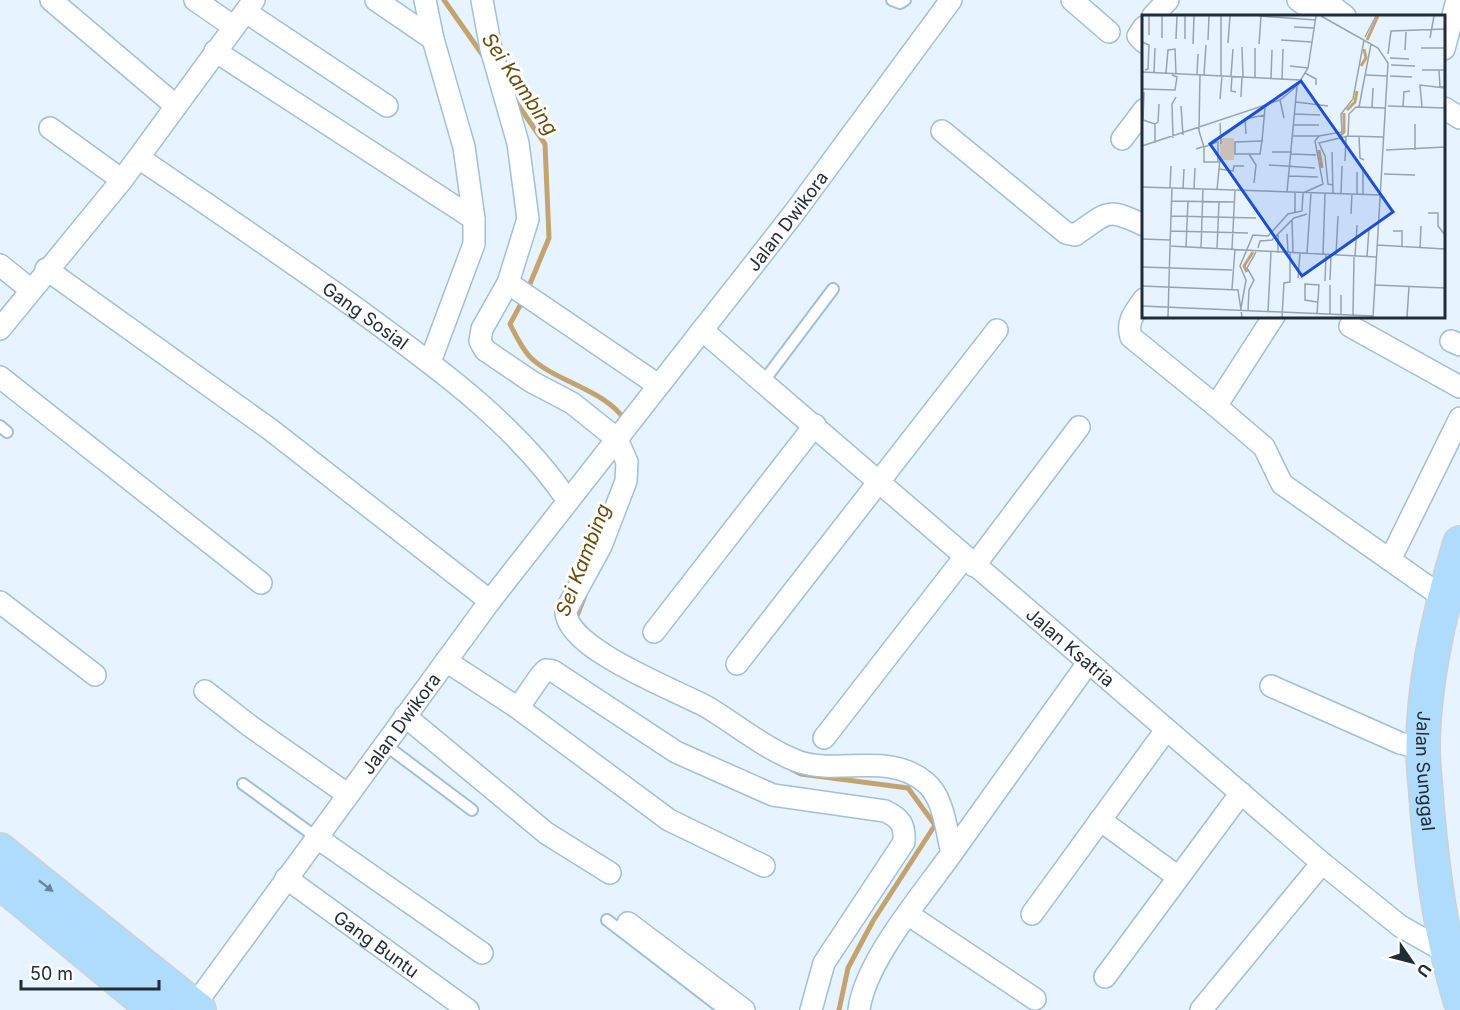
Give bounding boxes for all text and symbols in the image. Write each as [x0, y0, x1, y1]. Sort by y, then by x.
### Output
inset map [1142, 15, 1445, 318]
water label: Sei Kambing [477, 28, 563, 140]
street label: Jalan Dwikora [742, 167, 832, 275]
street label: Gang Sosial [319, 277, 413, 354]
water label: Sei Kambing [551, 500, 615, 620]
street label: Jalan Ksatria [1022, 603, 1119, 691]
street label: Jalan Dwikora [357, 669, 444, 778]
street label: Jalan Sunggal [1412, 710, 1440, 832]
one-way arrow [38, 880, 54, 893]
street label: Gang Buntu [330, 906, 423, 982]
north arrow [1382, 932, 1442, 992]
scale bar [21, 953, 159, 991]
text: U [1413, 960, 1436, 981]
text: 50 m [30, 963, 73, 984]

